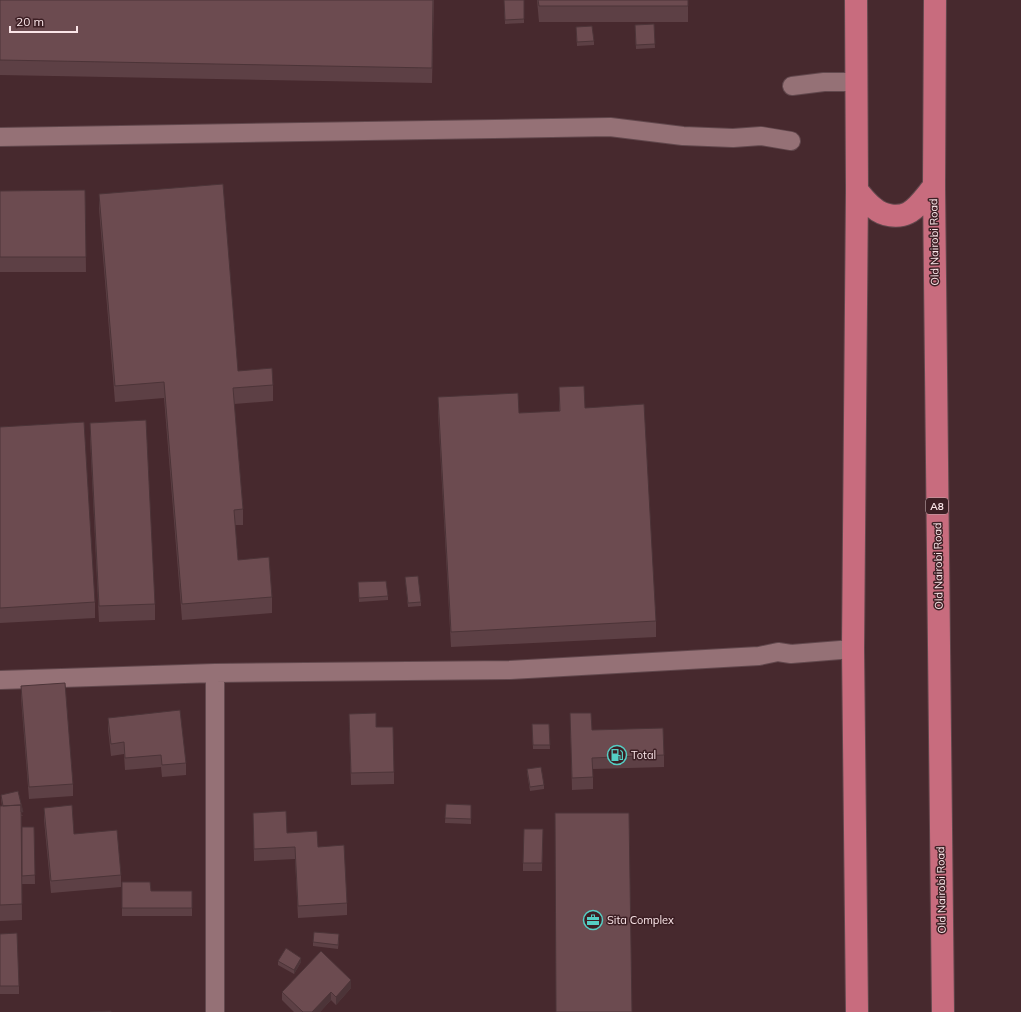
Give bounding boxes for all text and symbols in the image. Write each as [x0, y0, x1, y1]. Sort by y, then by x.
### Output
scale bar [10, 8, 77, 34]
text: 20 m [16, 14, 44, 29]
street label: Old Nairobi Road [926, 198, 942, 286]
road number: A8 [926, 498, 948, 514]
street label: Old Nairobi Road [930, 522, 946, 610]
fuel station icon: Total [606, 744, 628, 766]
place label: Total [631, 748, 656, 762]
street label: Old Nairobi Road [933, 846, 949, 934]
office icon: Sita Complex [582, 909, 604, 931]
place label: Sita Complex [607, 913, 674, 927]

